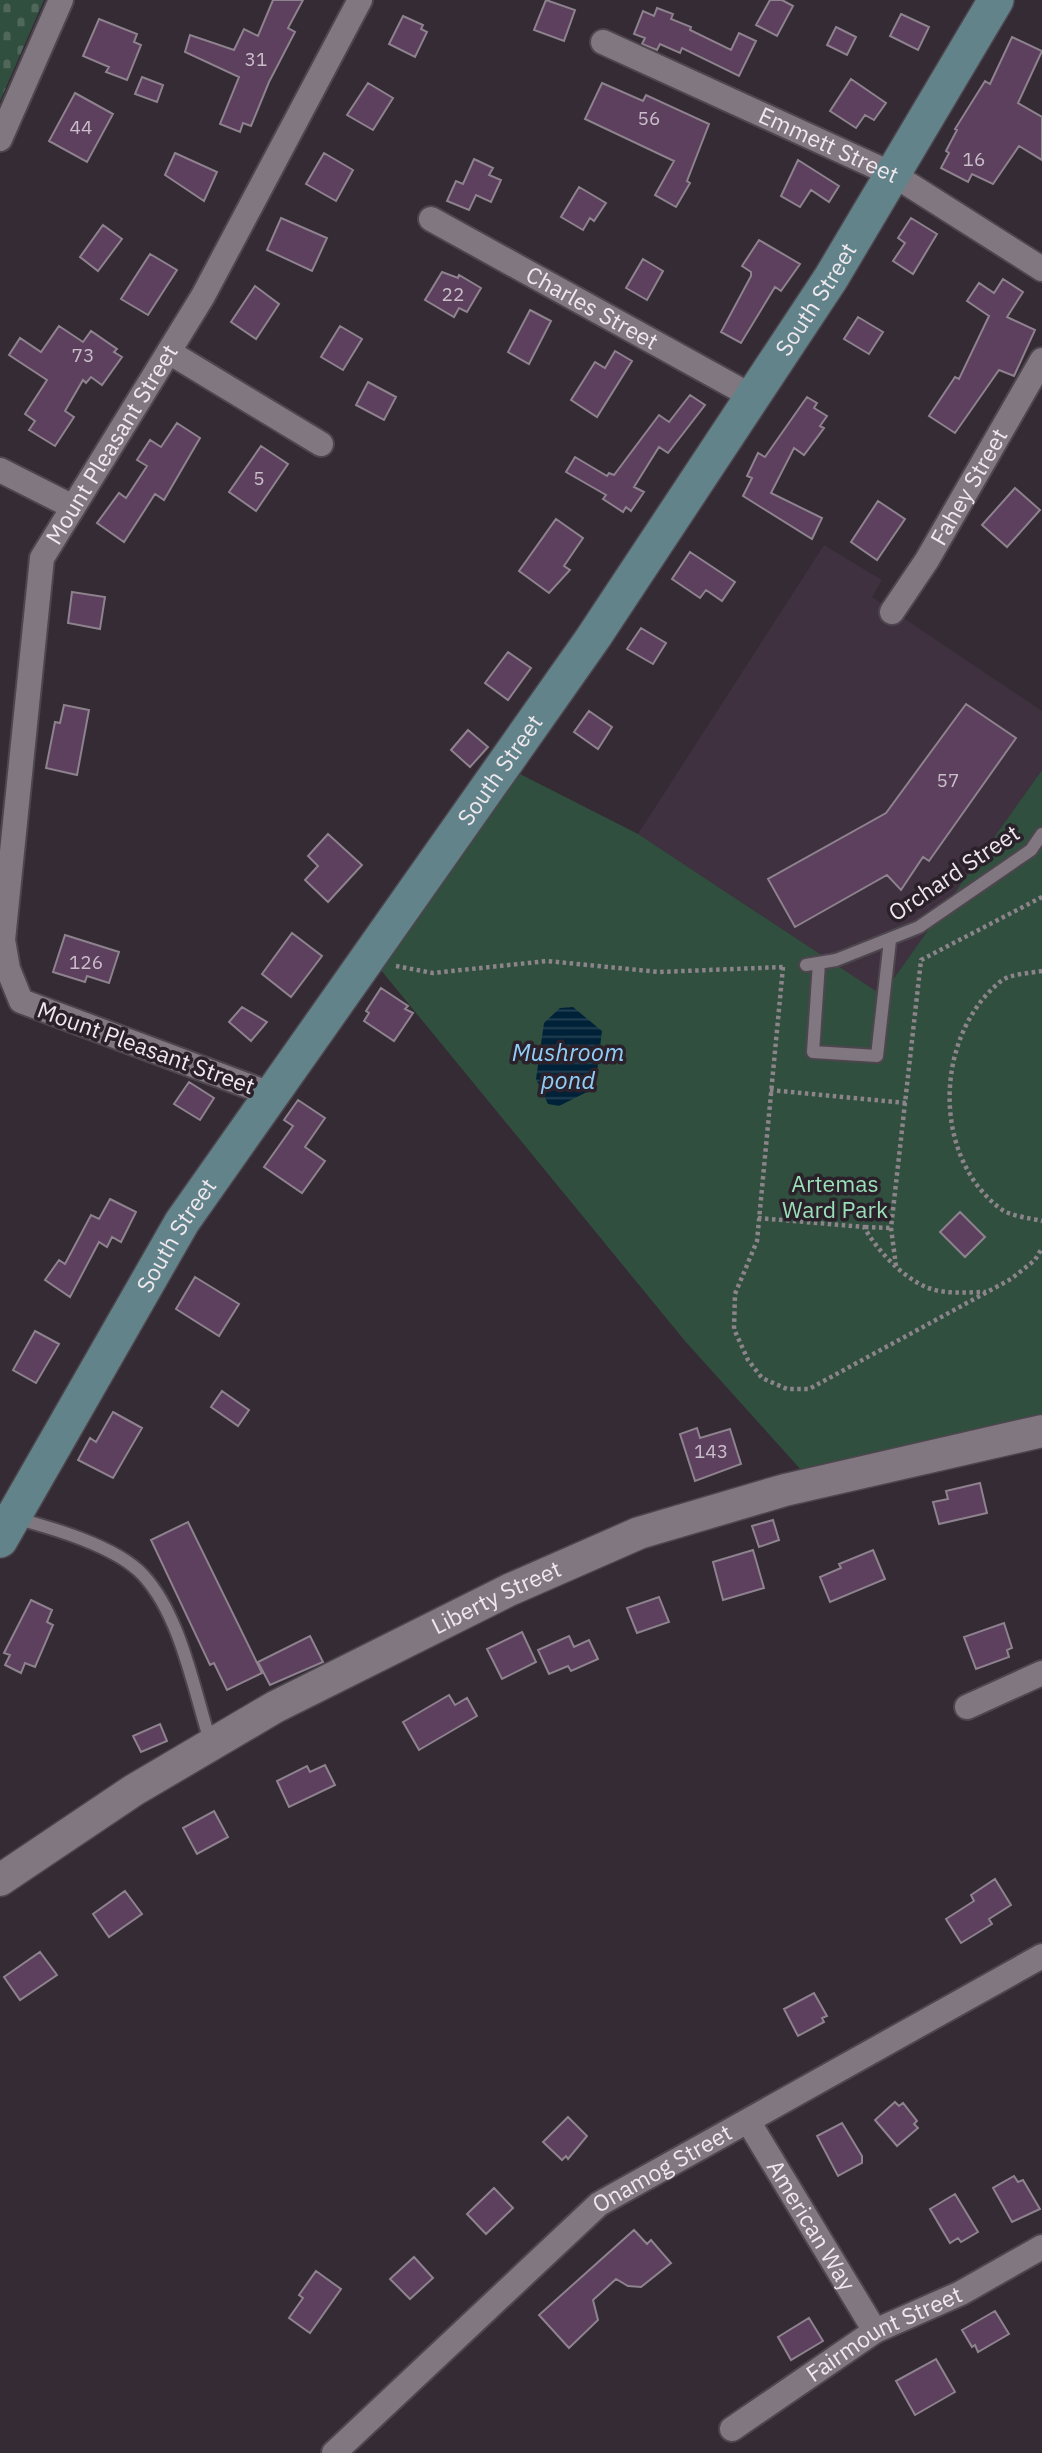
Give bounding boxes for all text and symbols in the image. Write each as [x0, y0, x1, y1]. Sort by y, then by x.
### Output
house number: 31 [245, 47, 267, 71]
street label: Emmett Street [754, 99, 904, 189]
house number: 56 [638, 106, 660, 130]
house number: 44 [70, 115, 92, 139]
house number: 16 [963, 147, 985, 171]
street label: South Street [768, 237, 863, 361]
street label: Charles Street [521, 259, 664, 356]
house number: 22 [442, 282, 464, 306]
street label: Mount Pleasant Street [38, 338, 184, 550]
house number: 73 [72, 343, 94, 367]
street label: Fahey Street [923, 423, 1014, 550]
house number: 5 [253, 466, 265, 490]
street label: South Street [450, 708, 549, 831]
house number: 57 [937, 768, 959, 792]
street label: Orchard Street [882, 817, 1025, 927]
house number: 126 [69, 950, 103, 974]
street label: Mount Pleasant Street [33, 994, 259, 1100]
water label: Mushroom pond [512, 1036, 624, 1096]
park label: Artemas Ward Park [782, 1168, 888, 1224]
street label: South Street [129, 1172, 222, 1297]
house number: 143 [694, 1439, 728, 1463]
street label: Liberty Street [426, 1553, 565, 1640]
street label: Onamog Street [587, 2117, 737, 2219]
street label: American Way [761, 2154, 863, 2296]
street label: Fairmount Street [800, 2278, 966, 2388]

